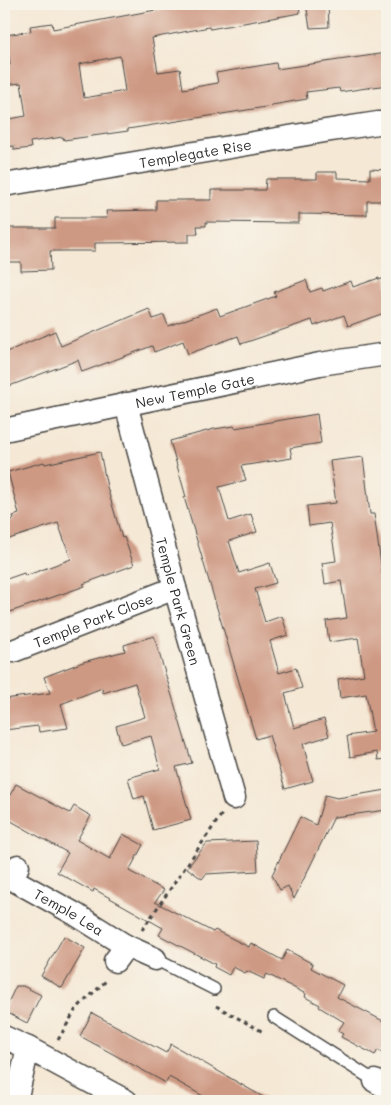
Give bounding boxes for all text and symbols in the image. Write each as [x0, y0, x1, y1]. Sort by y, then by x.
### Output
street label: Templegate Rise [138, 134, 253, 172]
street label: New Temple Gate [134, 368, 256, 412]
street label: Temple Park Green [152, 535, 206, 667]
street label: Temple Park Close [31, 588, 156, 652]
street label: Temple Lea [31, 884, 108, 939]

